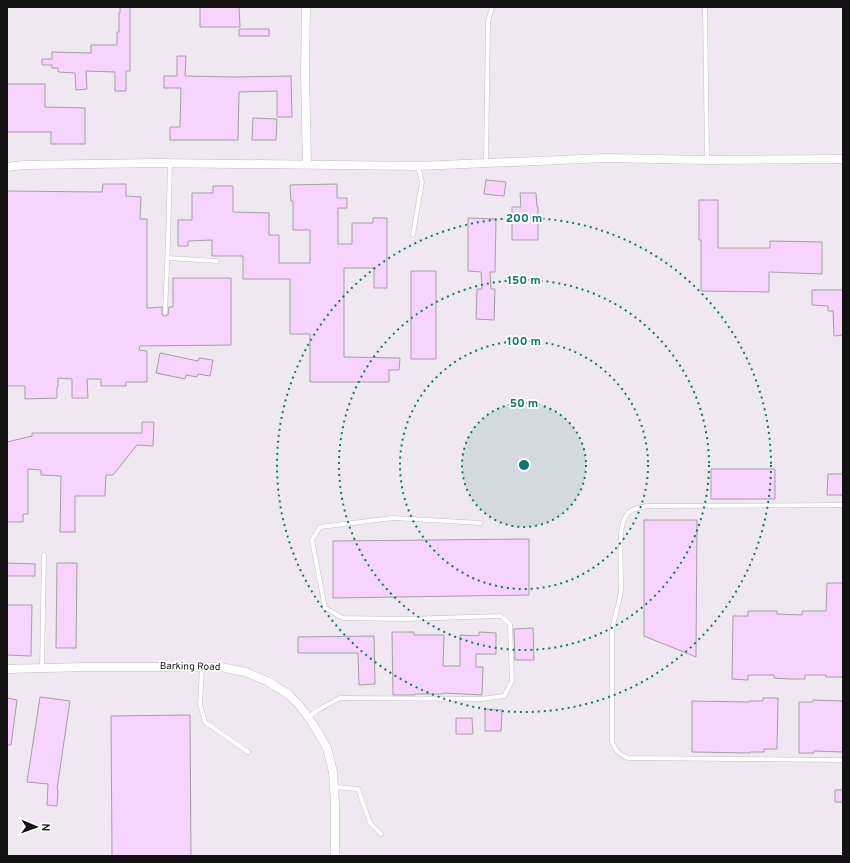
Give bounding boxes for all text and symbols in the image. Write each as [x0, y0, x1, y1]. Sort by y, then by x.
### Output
text: 200 m [506, 211, 542, 227]
text: 150 m [507, 273, 541, 289]
text: 100 m [507, 334, 541, 350]
text: 50 m [510, 396, 538, 412]
centre of rings [517, 458, 531, 472]
street label: Barking Road [160, 660, 220, 674]
north arrow [16, 807, 56, 847]
text: N [38, 823, 52, 832]

